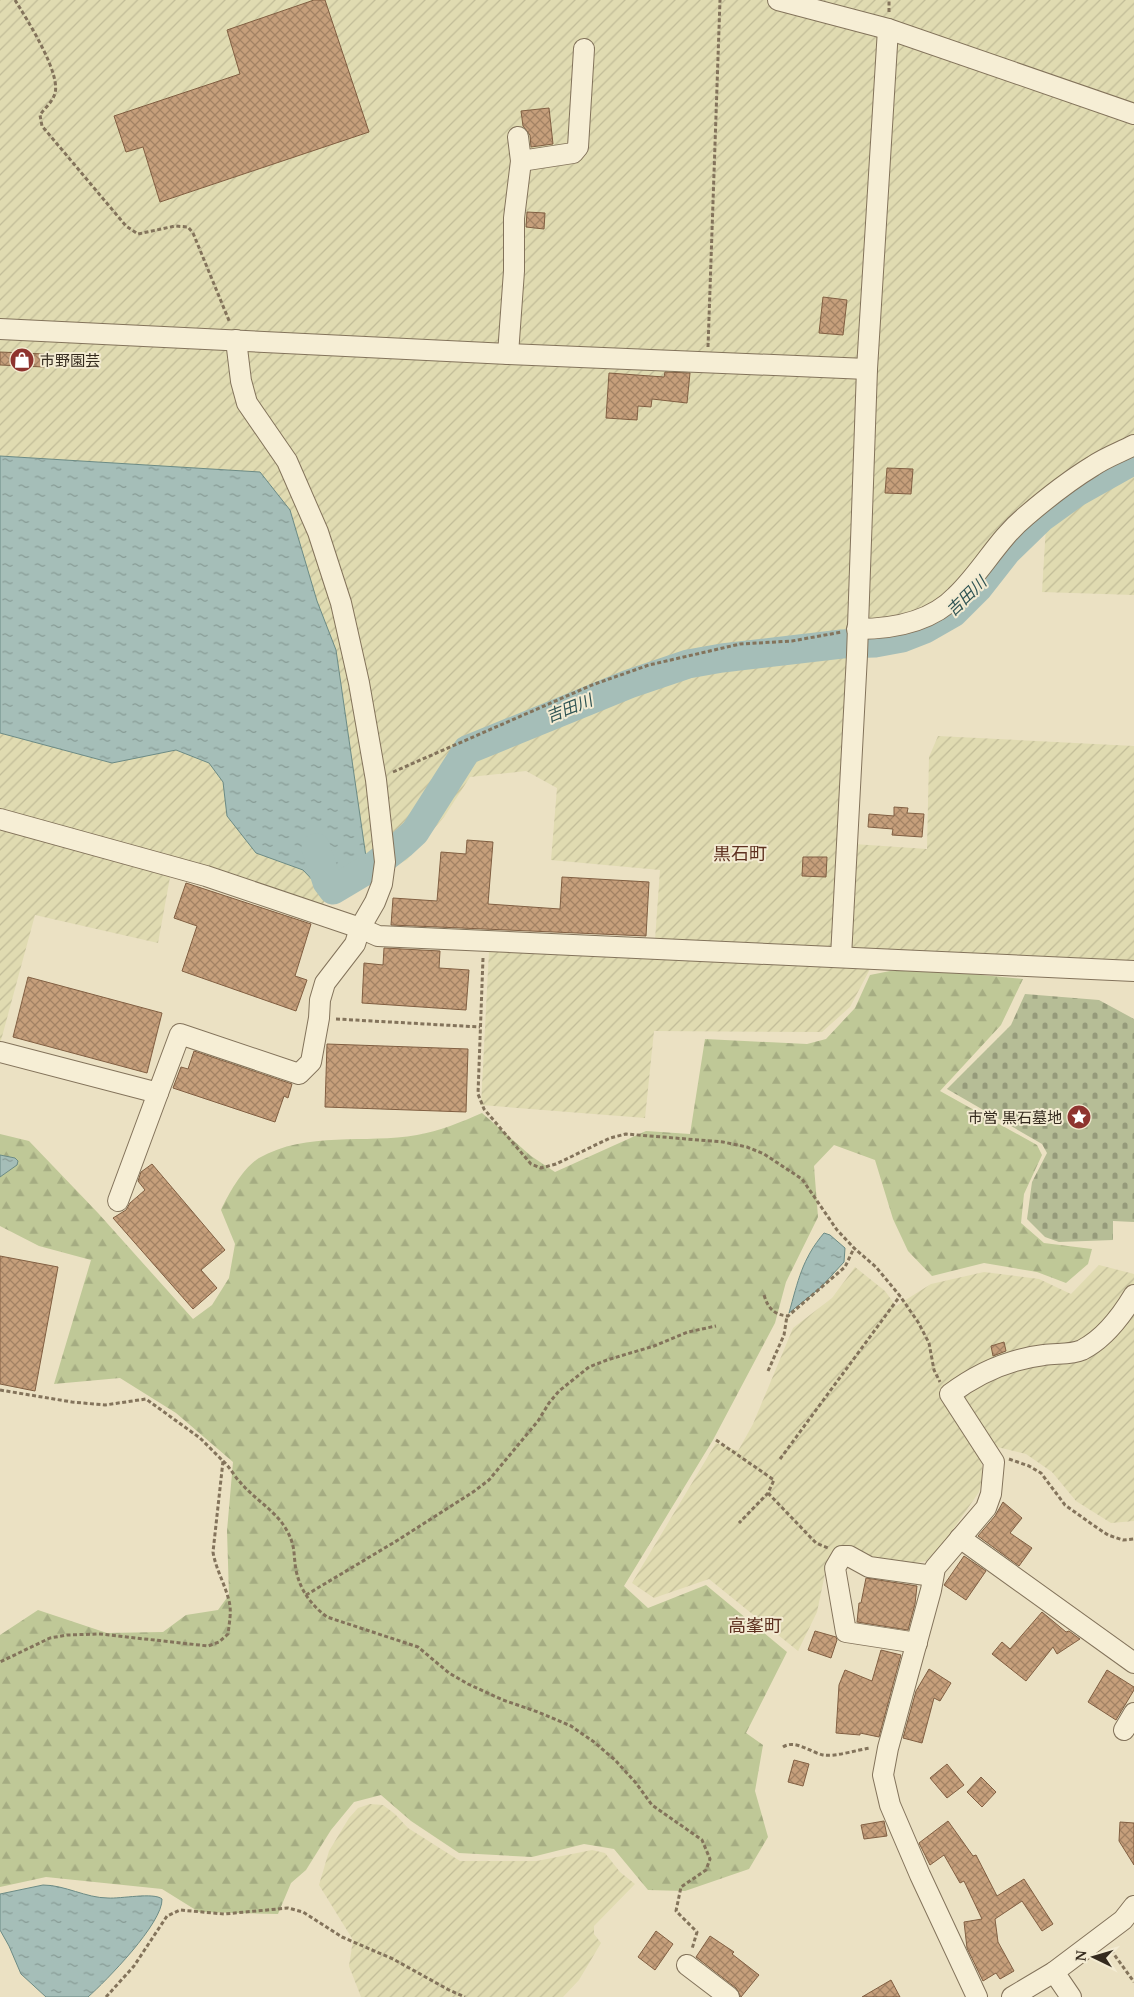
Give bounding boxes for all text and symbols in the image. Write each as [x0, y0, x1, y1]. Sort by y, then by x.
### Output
shop icon: 市野園芸 [9, 347, 35, 373]
place label: 市野園芸 [40, 350, 100, 370]
water label: 吉田川 [941, 570, 992, 621]
water label: 吉田川 [543, 688, 597, 727]
district label: 黒石町 [713, 841, 767, 865]
place icon: 市営 黒石墓地 [1066, 1104, 1092, 1130]
place label: 市営 黒石墓地 [968, 1107, 1062, 1127]
district label: 高峯町 [728, 1613, 782, 1637]
north arrow [1069, 1932, 1119, 1982]
text: N [1071, 1949, 1090, 1962]

